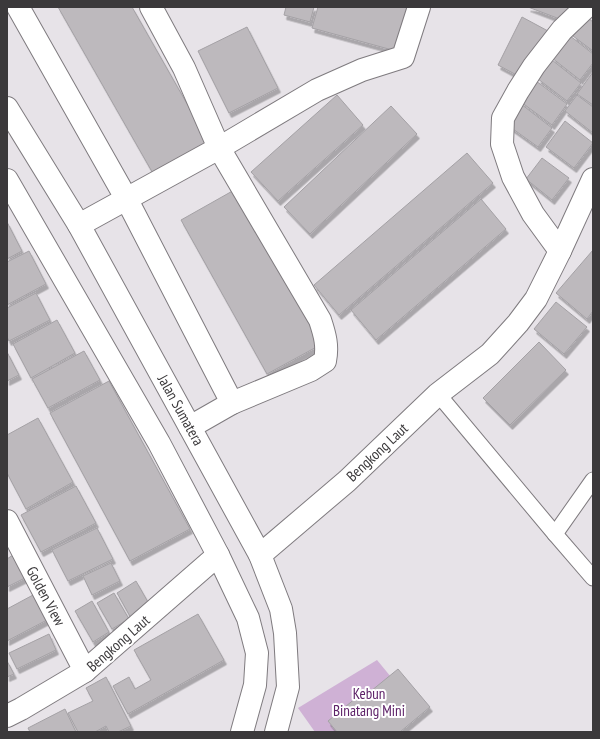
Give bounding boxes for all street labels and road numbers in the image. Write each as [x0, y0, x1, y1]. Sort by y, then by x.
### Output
street label: Jalan Sumatera [153, 370, 208, 449]
street label: Bengkong Laut [342, 419, 412, 485]
street label: Golden View [22, 563, 70, 629]
street label: Bengkong Laut [83, 610, 153, 676]

